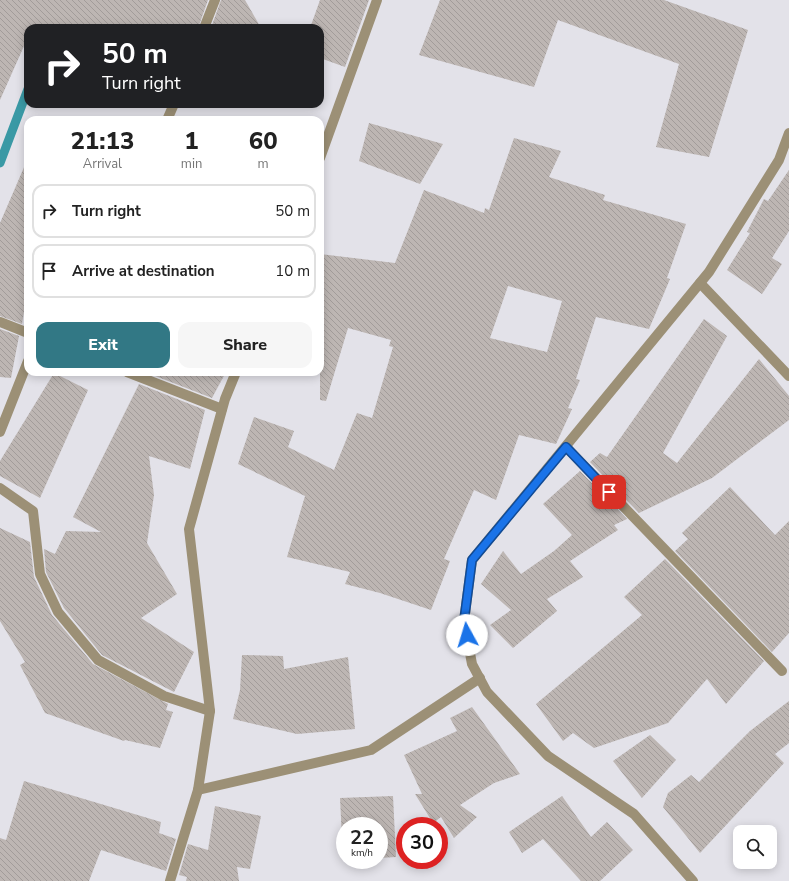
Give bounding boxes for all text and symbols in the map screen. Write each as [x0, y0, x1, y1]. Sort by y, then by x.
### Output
text: 50 m [102, 35, 168, 73]
icon: right [36, 40, 88, 92]
text: Turn right [102, 71, 181, 95]
text: 21:13 [70, 125, 134, 157]
text: 1 [184, 125, 199, 157]
text: 60 [249, 125, 278, 157]
text: Arrival [83, 155, 122, 173]
text: min [181, 155, 202, 173]
text: m [258, 155, 269, 173]
icon: right [38, 200, 60, 222]
text: Turn right [72, 201, 141, 221]
text: 50 m [275, 201, 310, 221]
icon: arrive [38, 260, 60, 282]
text: Arrive at destination [72, 261, 215, 281]
text: 10 m [275, 261, 310, 281]
button: Exit [36, 322, 170, 368]
button: Share [178, 322, 312, 368]
pin [592, 475, 626, 509]
icon: arrive [598, 481, 620, 503]
position arrow [446, 614, 488, 656]
speed limit sign: 30 [396, 817, 448, 869]
text: 22 [350, 824, 374, 851]
map controls [733, 825, 777, 869]
button: search [733, 825, 777, 869]
text: km/h [351, 846, 373, 860]

